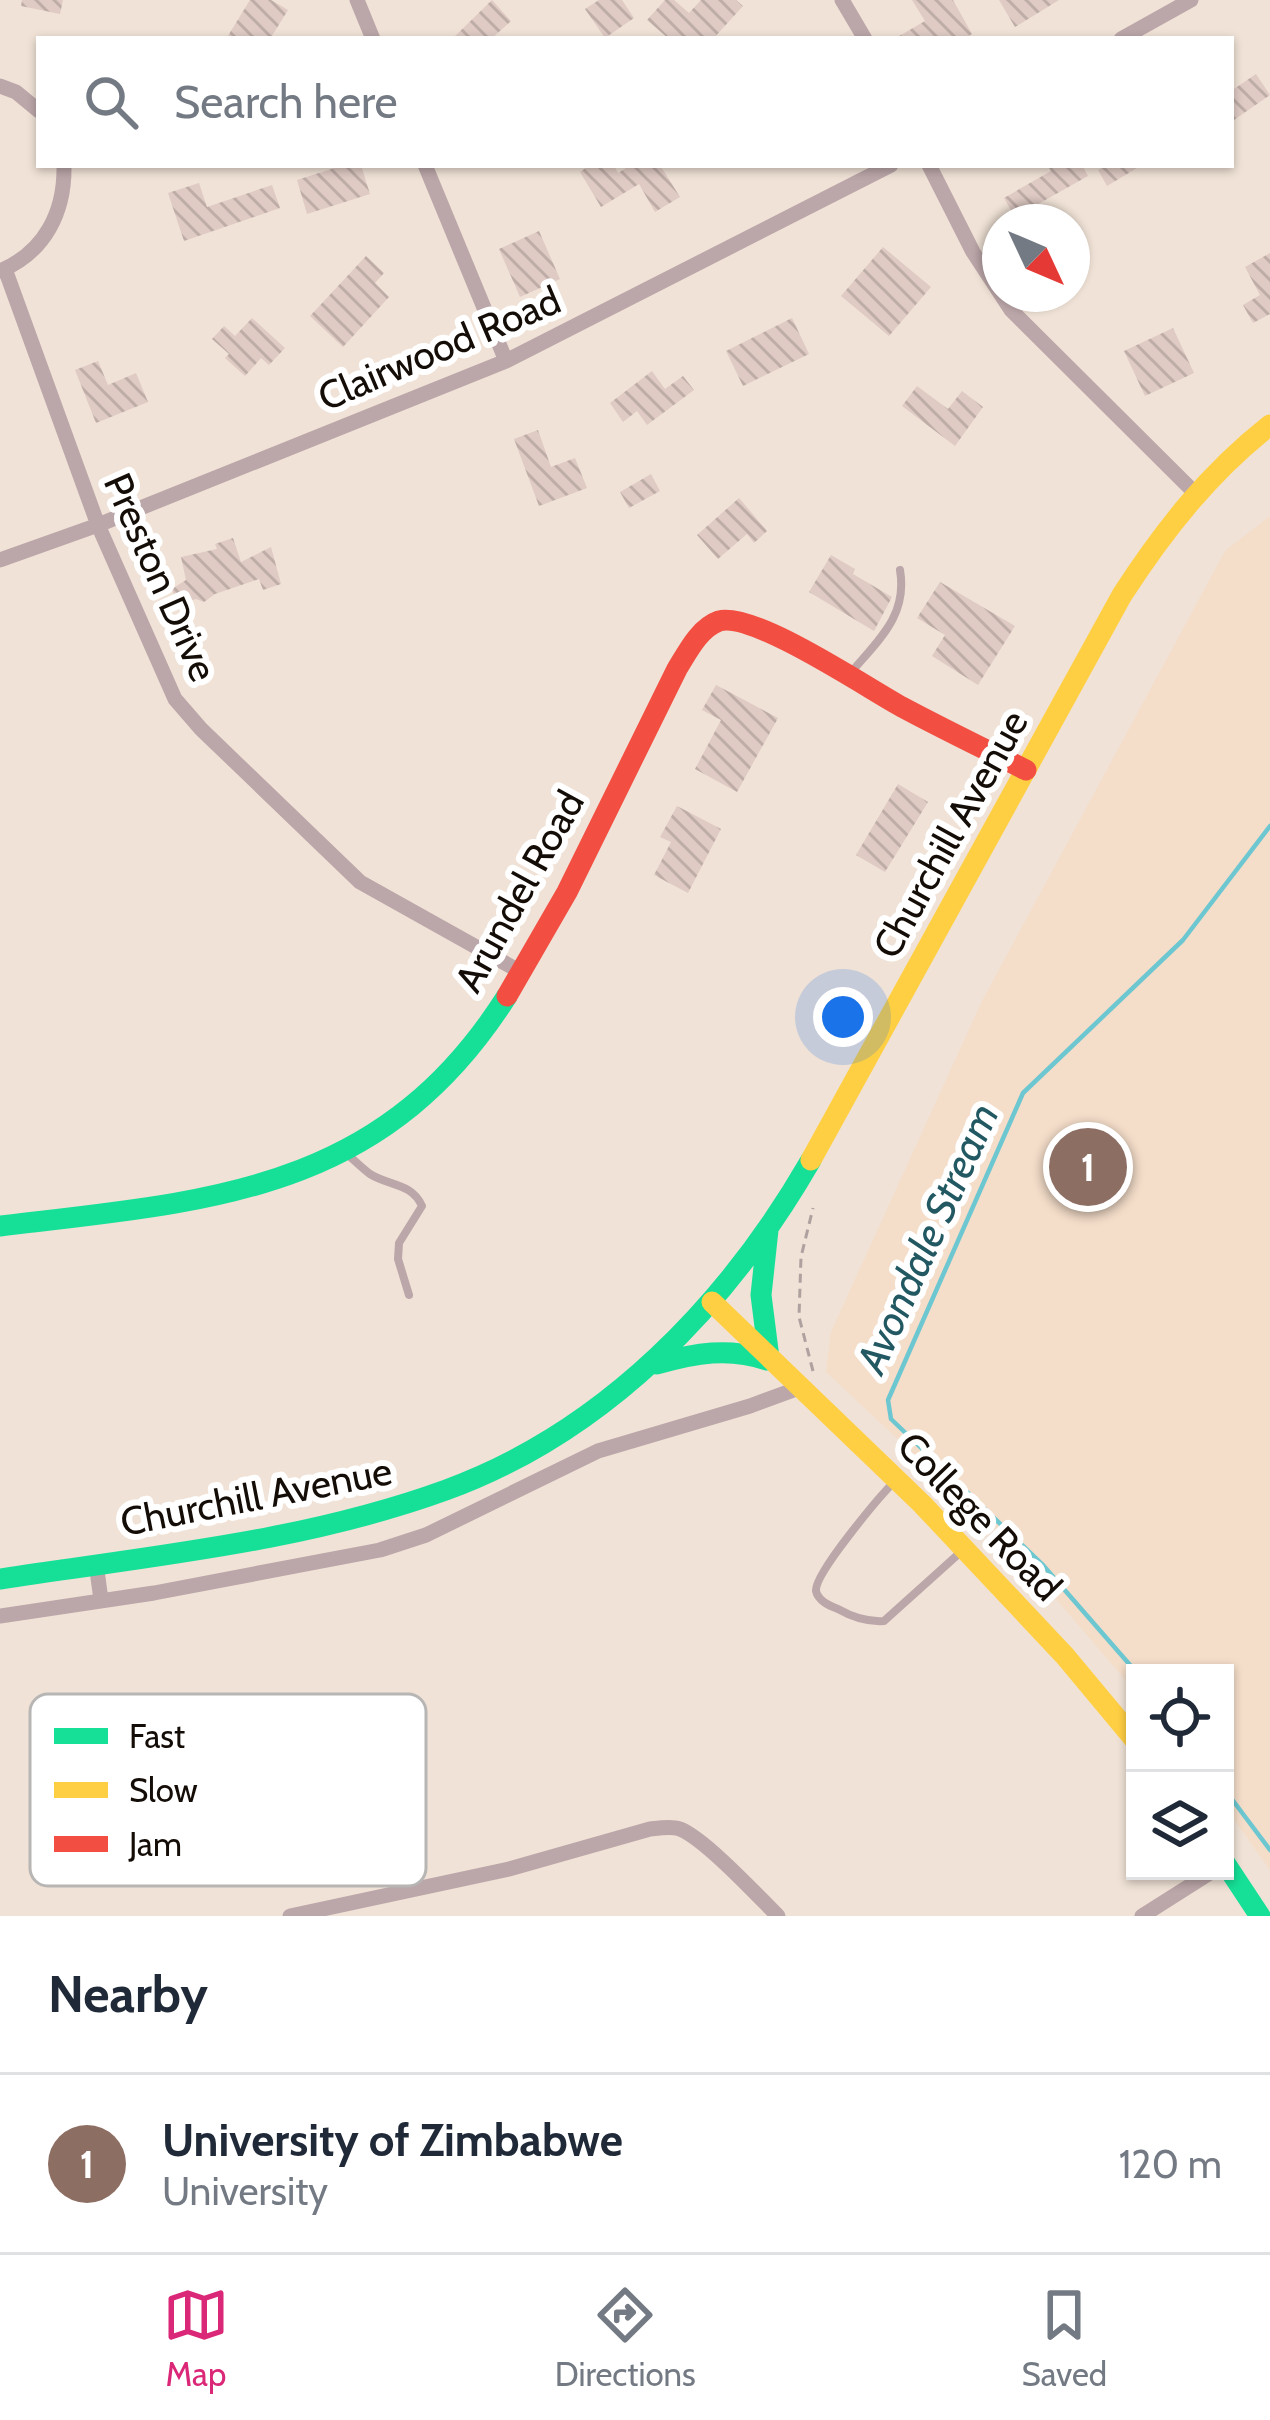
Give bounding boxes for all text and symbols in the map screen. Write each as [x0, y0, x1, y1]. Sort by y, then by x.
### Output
search box [36, 36, 1234, 168]
icon: search [78, 69, 144, 135]
text: Search here [174, 75, 398, 129]
north arrow [982, 204, 1090, 312]
street label: Clairwood Road [311, 275, 567, 421]
street label: Preston Drive [94, 466, 228, 688]
street label: Churchill Avenue [862, 702, 1038, 966]
street label: Arundel Road [444, 782, 594, 1000]
your location [813, 987, 873, 1047]
water label: Avondale Stream [844, 1095, 1010, 1382]
pin: 1 [1049, 1122, 1127, 1212]
street label: College Road [888, 1422, 1072, 1610]
street label: Churchill Avenue [116, 1446, 396, 1546]
map controls [1126, 1664, 1234, 1880]
button: locate [1126, 1664, 1234, 1772]
legend [30, 1694, 426, 1886]
text: Fast [129, 1716, 185, 1756]
text: Slow [129, 1770, 198, 1810]
button: layers [1126, 1772, 1234, 1880]
text: Jam [128, 1824, 182, 1864]
text: Nearby [48, 1963, 208, 2025]
text: University of Zimbabwe [162, 2113, 623, 2167]
text: 1 [80, 2140, 94, 2188]
text: 120 m [1119, 2140, 1222, 2188]
text: University [162, 2167, 328, 2215]
tab: Map [163, 2282, 229, 2394]
tab: Directions [555, 2282, 696, 2394]
tab: Saved [1021, 2282, 1107, 2394]

